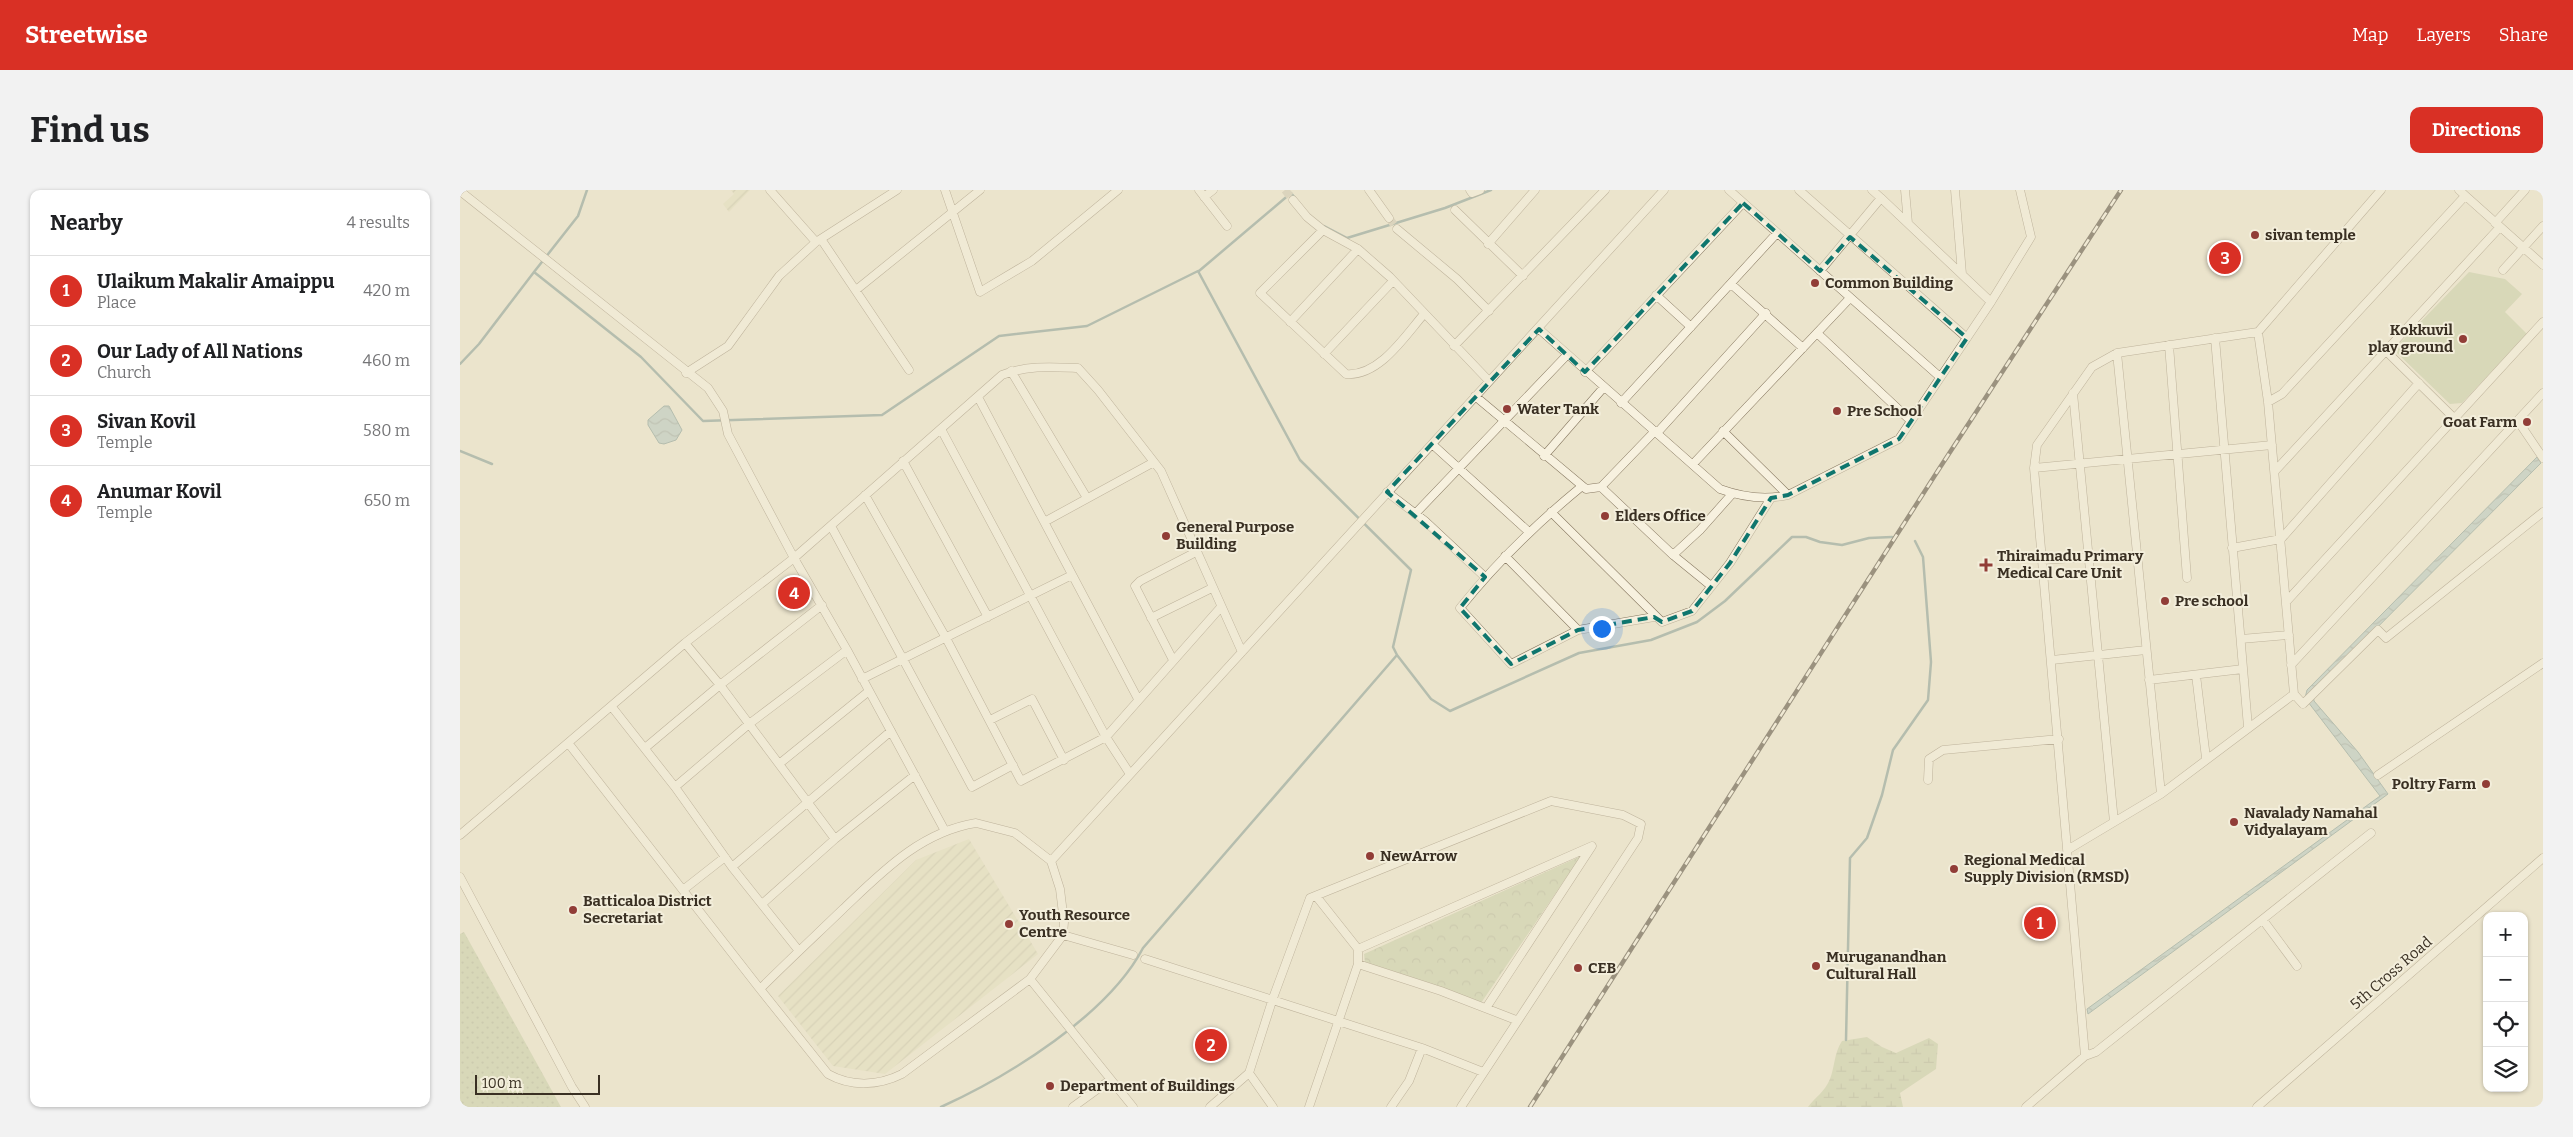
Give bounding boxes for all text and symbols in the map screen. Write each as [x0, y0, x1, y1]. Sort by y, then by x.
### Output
text: Streetwise [25, 21, 148, 49]
text: Map [2352, 24, 2388, 46]
text: Layers [2416, 24, 2471, 46]
text: Share [2499, 24, 2548, 46]
button: Directions [2410, 107, 2543, 153]
text: Find us [30, 109, 150, 151]
text: Nearby [50, 210, 123, 236]
text: 4 results [347, 213, 410, 232]
place label: sivan temple [2265, 226, 2356, 244]
marker: sivan temple [2249, 229, 2261, 241]
pin: 3 [2209, 239, 2241, 277]
text: Ulaikum Makalir Amaippu [97, 270, 334, 293]
place label: Common Building [1825, 274, 1953, 292]
marker: Common Building [1809, 277, 1821, 289]
text: 1 [63, 281, 69, 300]
text: 420 m [363, 281, 410, 300]
text: Place [97, 293, 136, 312]
place label: Kokkuvil play ground [2368, 321, 2453, 356]
marker: Kokkuvil play ground [2457, 333, 2469, 345]
text: Our Lady of All Nations [97, 340, 303, 363]
text: 2 [61, 351, 71, 370]
text: 460 m [363, 351, 410, 370]
text: Church [97, 363, 151, 382]
place label: Water Tank [1517, 400, 1599, 418]
place label: Pre School [1847, 402, 1922, 420]
marker: Water Tank [1501, 403, 1513, 415]
marker: Pre School [1831, 405, 1843, 417]
text: Sivan Kovil [97, 410, 196, 433]
place label: Goat Farm [2443, 413, 2518, 431]
marker: Goat Farm [2521, 416, 2533, 428]
text: 3 [61, 421, 71, 440]
text: 580 m [363, 421, 410, 440]
text: Temple [97, 433, 152, 452]
text: Anumar Kovil [97, 480, 222, 503]
text: 4 [61, 491, 71, 510]
text: 650 m [364, 491, 410, 510]
text: Temple [97, 503, 152, 522]
place label: Elders Office [1615, 507, 1706, 525]
marker: Elders Office [1599, 510, 1611, 522]
place label: General Purpose Building [1176, 518, 1294, 553]
marker: General Purpose Building [1160, 530, 1172, 542]
place label: Thiraimadu Primary Medical Care Unit [1997, 547, 2144, 582]
marker: Thiraimadu Primary Medical Care Unit [1979, 558, 1993, 572]
pin: 4 [778, 574, 810, 612]
place label: Pre school [2175, 592, 2249, 610]
marker: Pre school [2159, 595, 2171, 607]
your location [1589, 616, 1615, 642]
place label: Poltry Farm [2392, 775, 2477, 793]
marker: Poltry Farm [2480, 778, 2492, 790]
place label: Navalady Namahal Vidyalayam [2244, 804, 2378, 839]
marker: Navalady Namahal Vidyalayam [2228, 816, 2240, 828]
place label: NewArrow [1380, 847, 1458, 865]
marker: NewArrow [1364, 850, 1376, 862]
place label: Regional Medical Supply Division (RMSD) [1964, 851, 2129, 886]
marker: Regional Medical Supply Division (RMSD) [1948, 863, 1960, 875]
place label: Batticaloa District Secretariat [583, 892, 712, 927]
marker: Batticaloa District Secretariat [567, 904, 579, 916]
pin: 1 [2024, 904, 2056, 942]
place label: Youth Resource Centre [1019, 906, 1130, 941]
map controls [2483, 912, 2528, 1092]
button: + [2483, 912, 2528, 957]
marker: Youth Resource Centre [1003, 918, 1015, 930]
street label: 5th Cross Road [2346, 933, 2436, 1013]
place label: Muruganandhan Cultural Hall [1826, 948, 1947, 983]
button: − [2483, 957, 2528, 1002]
place label: CEB [1588, 959, 1617, 977]
marker: Muruganandhan Cultural Hall [1810, 960, 1822, 972]
marker: CEB [1572, 962, 1584, 974]
button: locate [2483, 1002, 2528, 1047]
pin: 2 [1195, 1026, 1227, 1064]
button: layers [2483, 1047, 2528, 1092]
scale bar [475, 1072, 600, 1095]
text: 100 m [482, 1075, 522, 1092]
place label: Department of Buildings [1060, 1077, 1235, 1095]
marker: Department of Buildings [1044, 1080, 1056, 1092]

